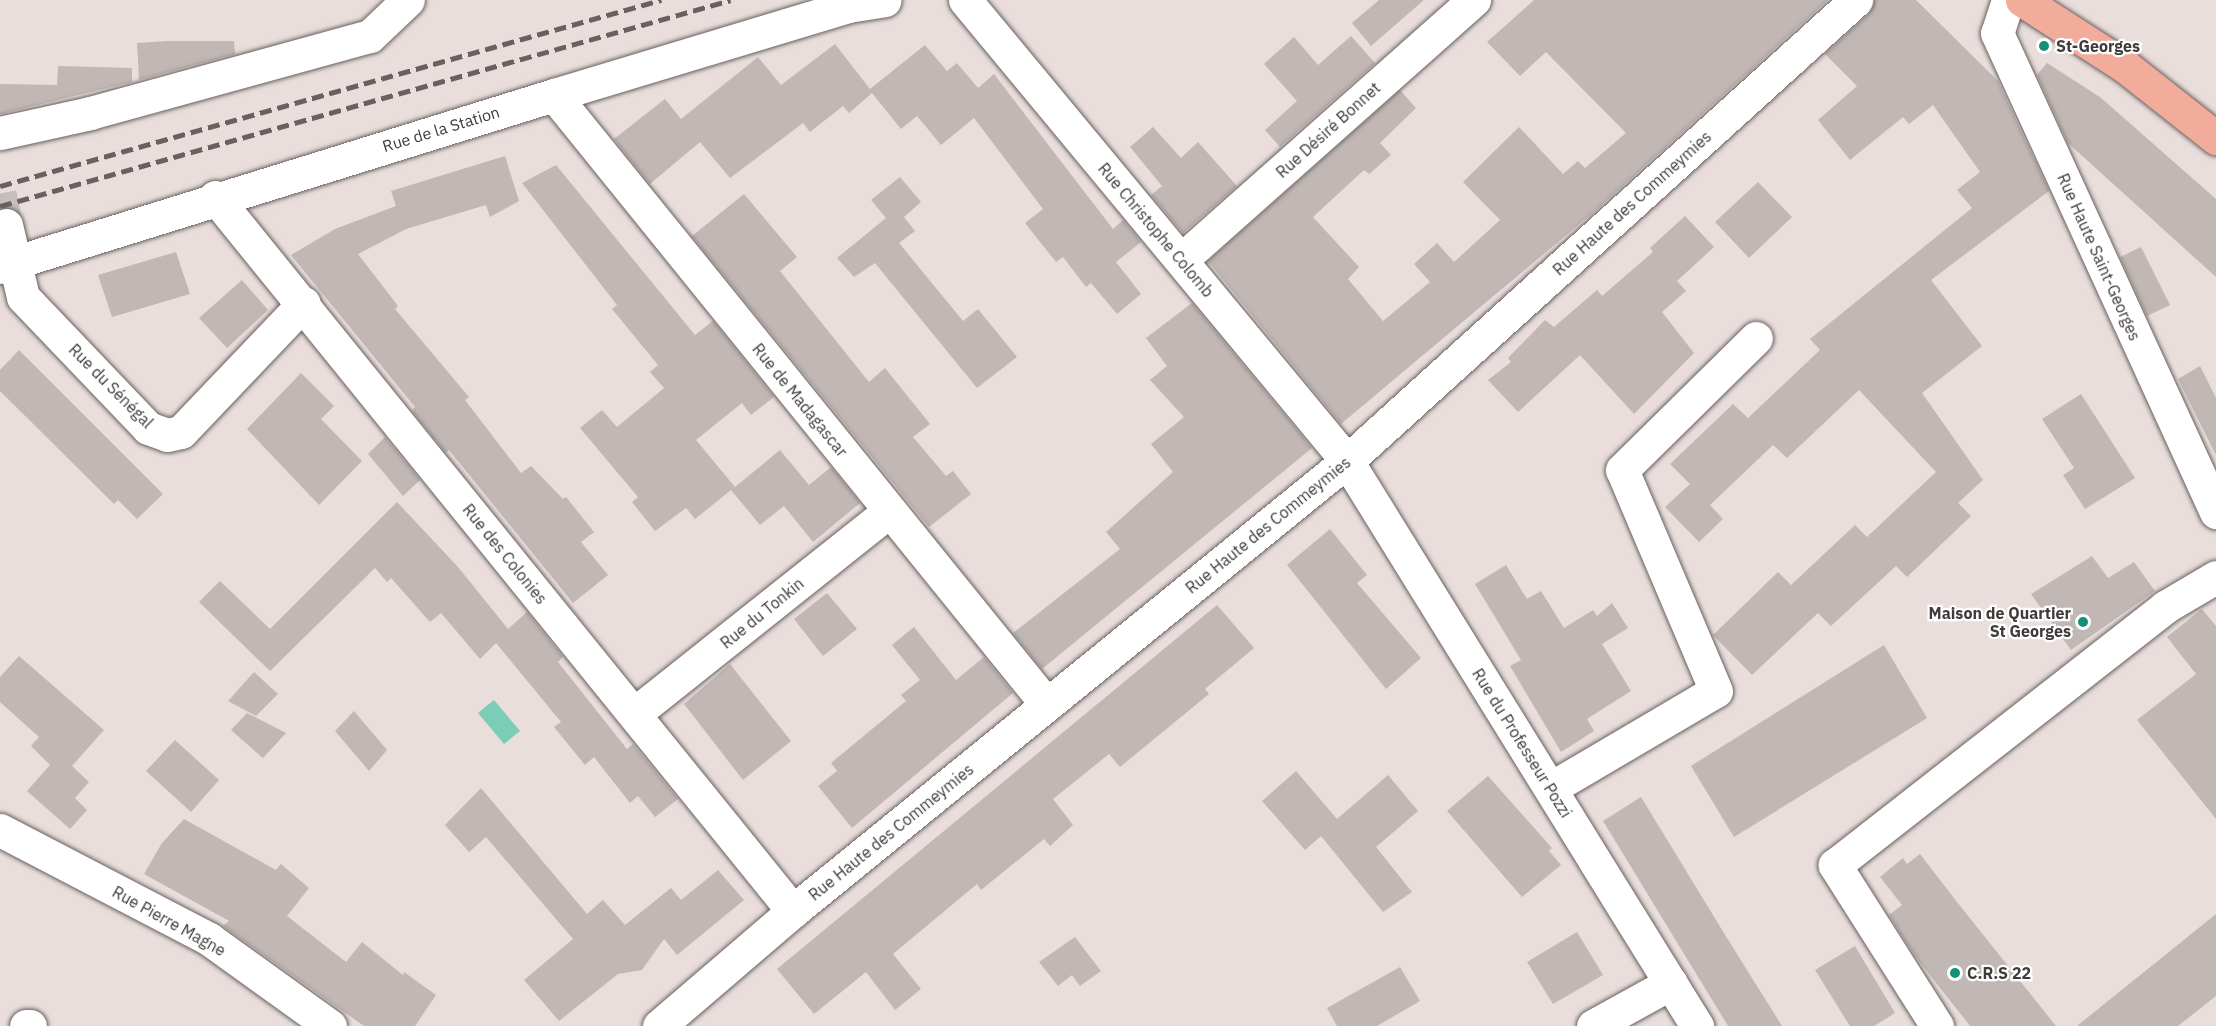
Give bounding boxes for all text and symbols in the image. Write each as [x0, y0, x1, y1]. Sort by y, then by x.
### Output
place label: St-Georges [2056, 36, 2140, 56]
marker: St-Georges [2037, 39, 2051, 53]
street label: Rue Désiré Bonnet [1272, 78, 1384, 182]
street label: Rue de la Station [380, 102, 502, 156]
street label: Rue Haute des Commeymies [1549, 127, 1715, 279]
street label: Rue Christophe Colomb [1094, 159, 1218, 301]
street label: Rue Haute Saint-Georges [2053, 170, 2145, 344]
street label: Rue de Madagascar [748, 339, 852, 461]
street label: Rue du Sénégal [65, 340, 157, 432]
street label: Rue Haute des Commeymies [1182, 453, 1354, 597]
street label: Rue des Colonies [459, 500, 551, 608]
street label: Rue du Tonkin [716, 574, 808, 652]
place label: Maison de Quartier St Georges [1929, 603, 2071, 641]
marker: Maison de Quartier St Georges [2076, 615, 2090, 629]
street label: Rue du Professeur Pozzi [1468, 665, 1576, 821]
street label: Rue Haute des Commeymies [805, 760, 977, 904]
street label: Rue Pierre Magne [109, 882, 229, 960]
place label: C.R.S 22 [1967, 963, 2031, 983]
marker: C.R.S 22 [1948, 966, 1962, 980]

